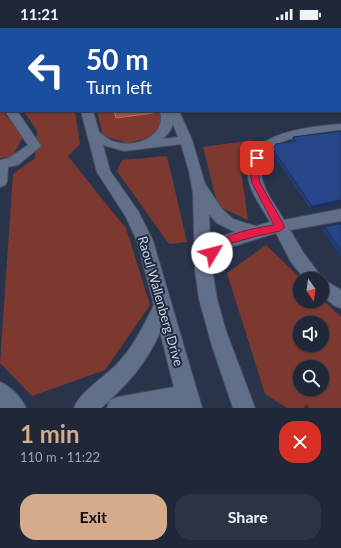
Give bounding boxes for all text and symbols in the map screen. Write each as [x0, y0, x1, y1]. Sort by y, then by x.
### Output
text: 11:21 [20, 5, 59, 23]
text: 50 m [86, 42, 149, 76]
icon: left [20, 44, 72, 96]
text: Turn left [86, 76, 152, 98]
pin [240, 141, 274, 175]
icon: arrive [246, 147, 268, 169]
position arrow [191, 232, 233, 274]
street label: Raoul Wallenberg Drive [135, 234, 187, 368]
north arrow [293, 272, 329, 308]
map controls [293, 272, 329, 396]
button: sound [293, 316, 329, 352]
button: search [293, 360, 329, 396]
text: 1 min [20, 419, 80, 448]
button: close [279, 421, 321, 463]
text: 110 m · 11:22 [20, 449, 100, 465]
button: Exit [20, 494, 167, 540]
button: Share [175, 494, 321, 540]

